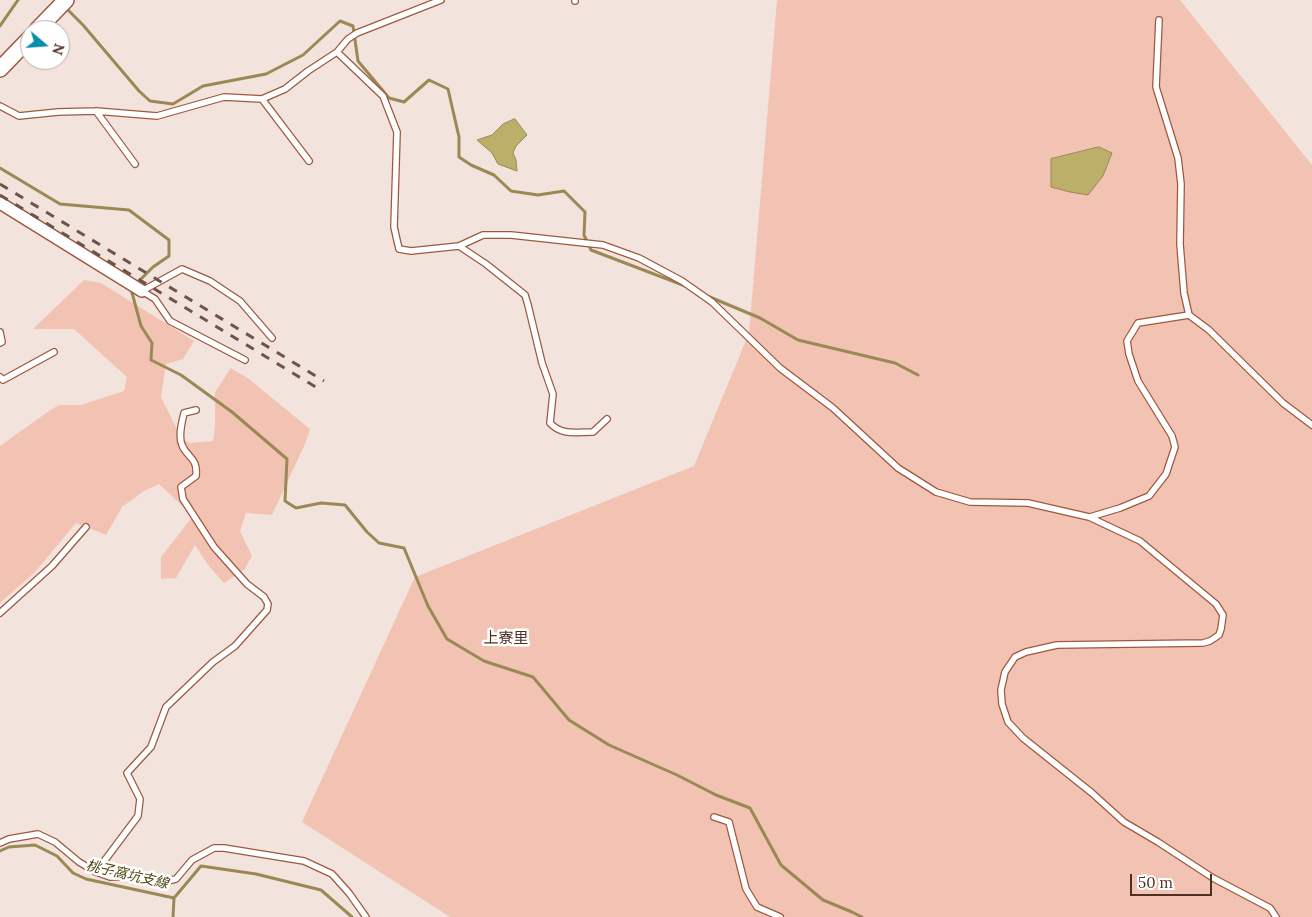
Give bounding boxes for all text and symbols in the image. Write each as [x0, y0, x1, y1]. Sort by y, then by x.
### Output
north arrow [20, 20, 70, 70]
text: N [48, 41, 69, 57]
district label: 上寮里 [484, 630, 528, 648]
water label: 桃子窩坑支線 [84, 857, 170, 893]
scale bar [1132, 864, 1214, 896]
text: 50 m [1138, 873, 1173, 892]

